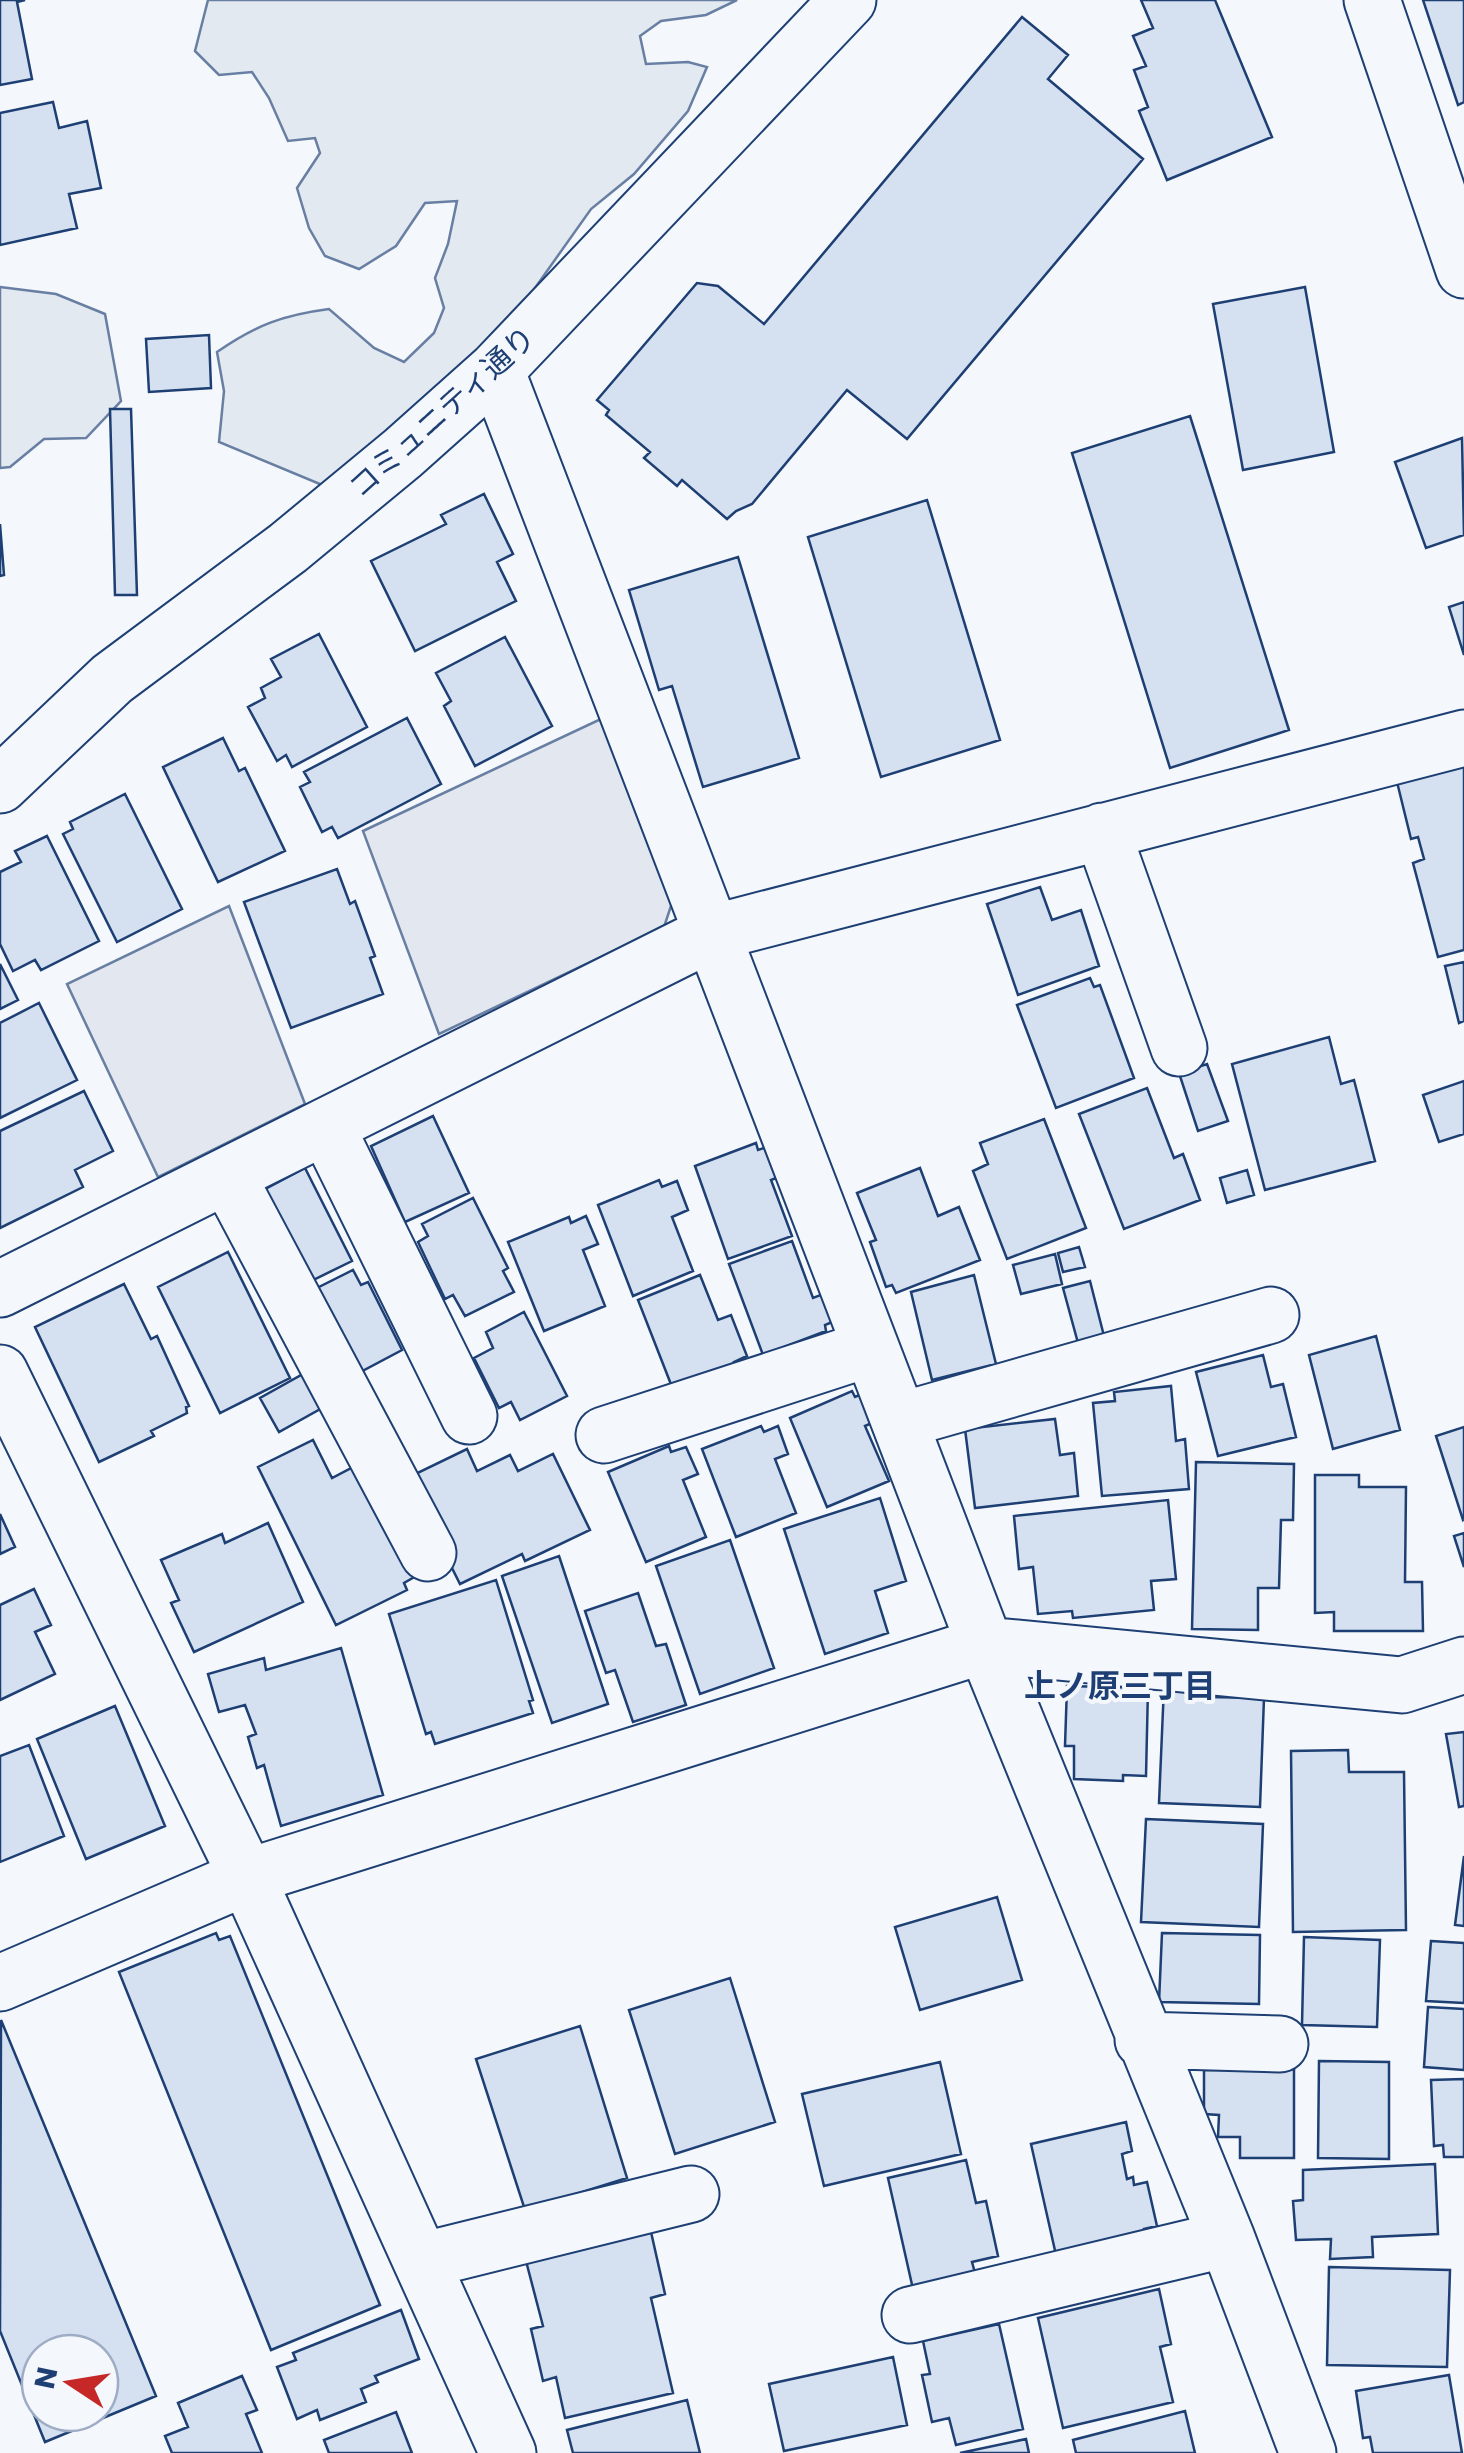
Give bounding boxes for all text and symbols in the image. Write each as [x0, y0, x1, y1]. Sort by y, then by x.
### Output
street label: コミュニティ通り [339, 316, 545, 508]
district label: 上ノ原三丁目 [1024, 1663, 1216, 1708]
north arrow [20, 2333, 120, 2433]
text: N [25, 2364, 67, 2392]

